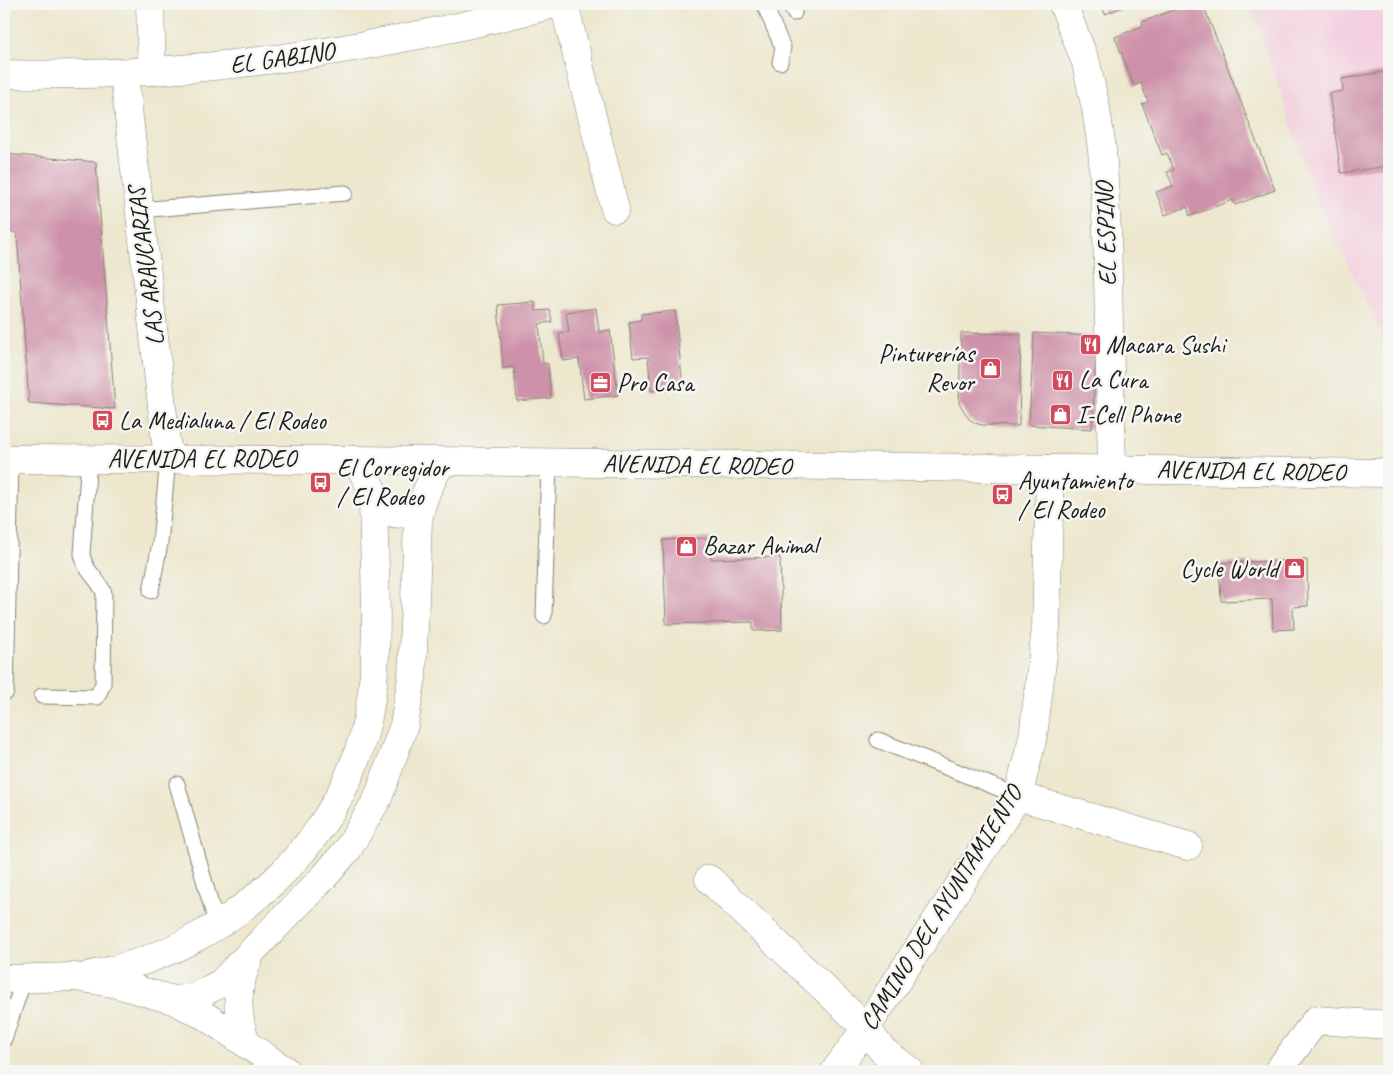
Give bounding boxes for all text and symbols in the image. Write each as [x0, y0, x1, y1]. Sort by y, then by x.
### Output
street label: EL GABINO [228, 34, 339, 81]
street label: EL ESPINO [1088, 179, 1124, 287]
street label: LAS ARAUCARIAS [120, 181, 172, 347]
place label: Macara Sushi [1106, 329, 1228, 361]
restaurant icon: Macara Sushi [1078, 333, 1102, 357]
place label: Pinturerías Revor [878, 338, 976, 399]
shop icon: Pinturerías Revor [978, 356, 1002, 380]
place label: La Cura [1079, 364, 1150, 396]
place label: Pro Casa [617, 367, 696, 399]
restaurant icon: La Cura [1051, 368, 1075, 392]
office icon: Pro Casa [589, 371, 613, 395]
place label: I-Cell Phone [1076, 399, 1182, 431]
shop icon: I-Cell Phone [1048, 403, 1072, 427]
place label: La Medialuna / El Rodeo [119, 405, 327, 437]
bus stop icon: La Medialuna / El Rodeo [91, 409, 115, 433]
street label: AVENIDA EL RODEO [108, 443, 299, 475]
street label: AVENIDA EL RODEO [602, 447, 794, 483]
place label: El Corregidor / El Rodeo [337, 452, 450, 513]
street label: AVENIDA EL RODEO [1156, 453, 1348, 489]
place label: Ayuntamiento / El Rodeo [1018, 465, 1136, 526]
bus stop icon: El Corregidor / El Rodeo [309, 470, 333, 494]
bus stop icon: Ayuntamiento / El Rodeo [990, 483, 1014, 507]
place label: Bazar Animal [703, 530, 822, 562]
shop icon: Bazar Animal [675, 534, 699, 558]
place label: Cycle World [1181, 553, 1281, 585]
shop icon: Cycle World [1282, 557, 1306, 581]
street label: CAMINO DEL AYUNTAMIENTO [853, 778, 1031, 1036]

